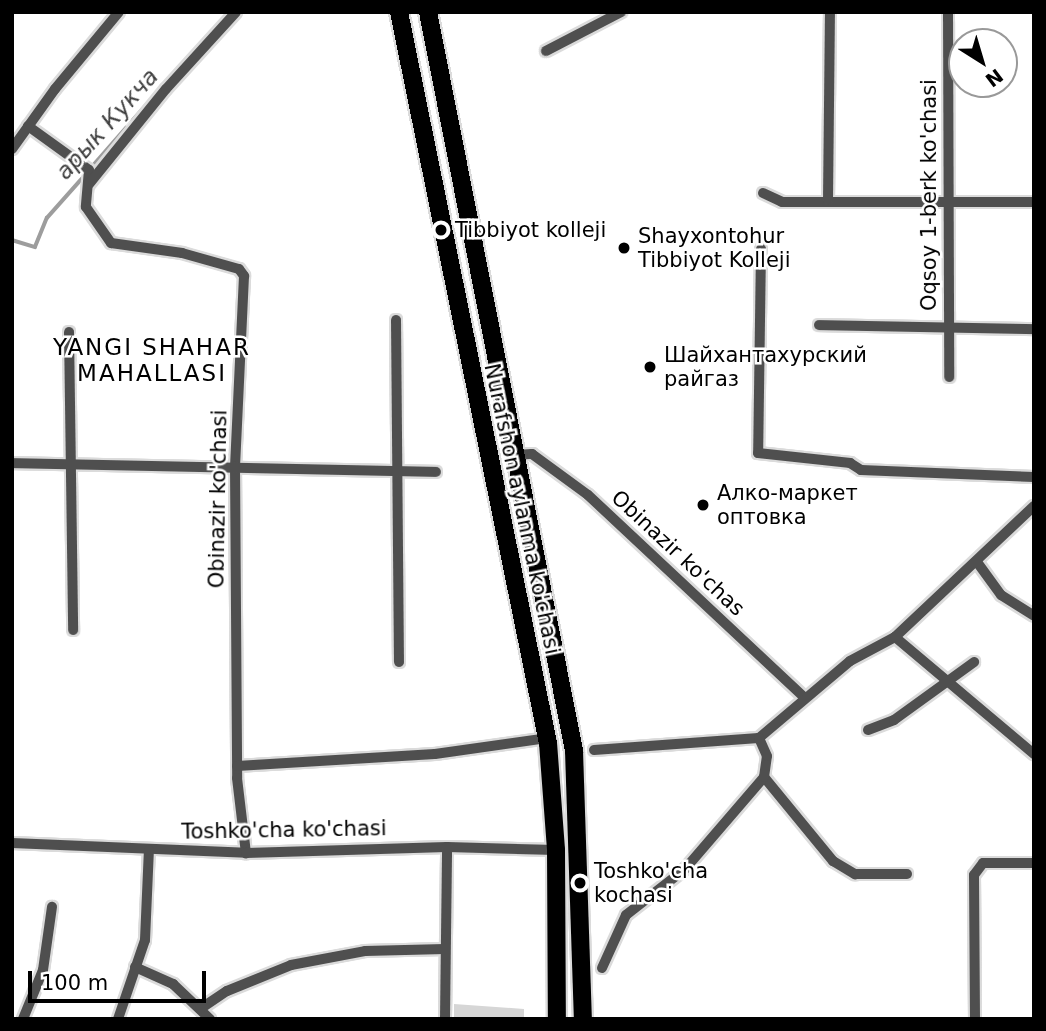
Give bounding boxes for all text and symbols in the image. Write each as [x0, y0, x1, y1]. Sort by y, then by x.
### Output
north arrow [948, 28, 1018, 98]
water label: арык Кукча [50, 63, 164, 185]
text: N [981, 65, 1007, 92]
street label: Oqsoy 1-berk ko'chasi [916, 79, 942, 311]
place label: Tibbiyot kolleji [455, 217, 606, 243]
marker: Tibbiyot kolleji [433, 222, 449, 238]
place label: Shayxontohur Tibbiyot Kolleji [638, 223, 791, 273]
marker: Shayxontohur Tibbiyot Kolleji [616, 240, 632, 256]
district label: YANGI SHAHAR MAHALLASI [55, 333, 249, 387]
place label: Шайхантахурский райгаз [664, 342, 867, 392]
marker: Шайхантахурский райгаз [642, 359, 658, 375]
street label: Nurafshon aylanma ko'chasi [479, 361, 565, 657]
street label: Obinazir ko'chasi [204, 410, 232, 588]
place label: Алко-маркет оптовка [717, 480, 858, 530]
street label: Obinazir ko'chas [606, 485, 750, 621]
marker: Алко-маркет оптовка [695, 497, 711, 513]
street label: Toshko'cha ko'chasi [181, 816, 387, 844]
place label: Toshko'cha kochasi [594, 858, 708, 908]
marker: Toshko'cha kochasi [572, 875, 588, 891]
scale bar [32, 958, 210, 1002]
text: 100 m [41, 971, 108, 995]

